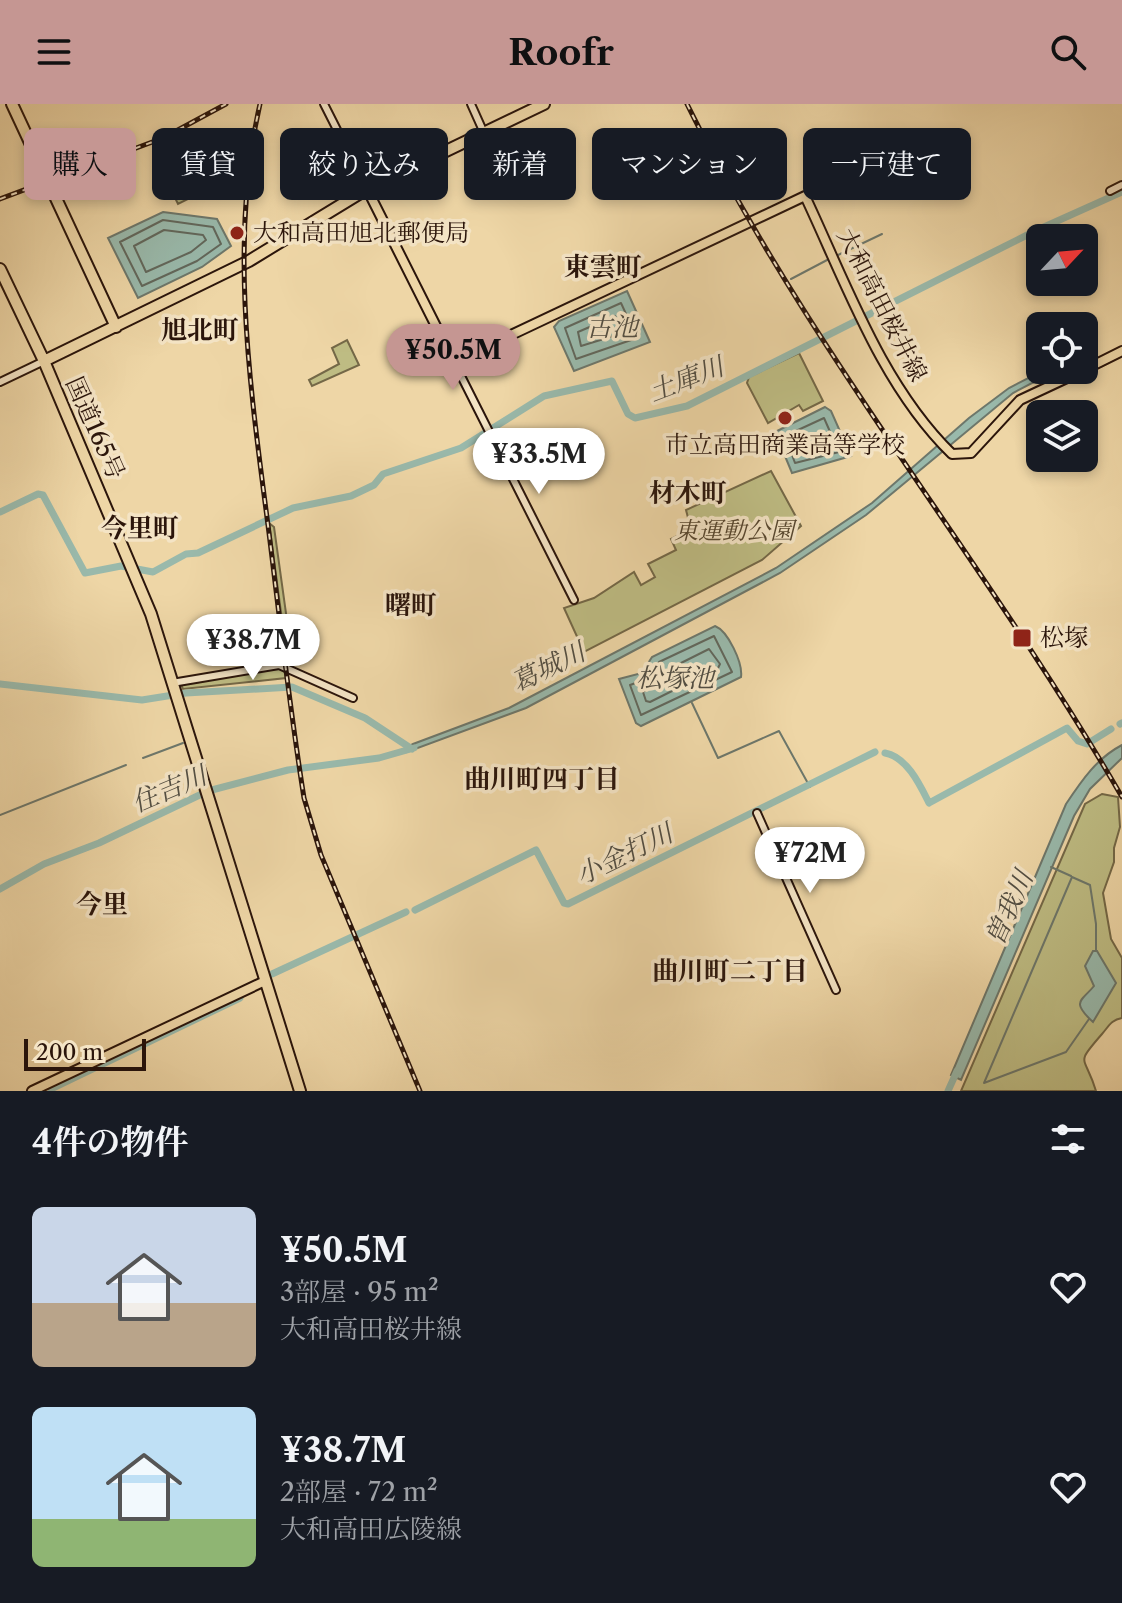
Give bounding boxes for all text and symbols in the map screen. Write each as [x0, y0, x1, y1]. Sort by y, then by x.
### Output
icon: menu [32, 30, 76, 74]
text: Roofr [508, 30, 614, 74]
icon: search [1046, 30, 1090, 74]
chip: 購入 [24, 128, 136, 200]
chip: 賃貸 [152, 128, 264, 200]
chip: 絞り込み [280, 128, 448, 200]
chip: 新着 [464, 128, 576, 200]
chip: マンション [592, 128, 787, 200]
chip: 一戸建て [803, 128, 971, 200]
place label: 大和高田旭北郵便局 [253, 218, 469, 247]
street label: 大和高田桜井線 [831, 223, 934, 386]
marker: 大和高田旭北郵便局 [228, 224, 246, 242]
north arrow [1026, 224, 1098, 296]
map controls [1026, 224, 1098, 472]
district label: 東雲町 [564, 251, 642, 283]
water label: 古池 [586, 311, 641, 343]
button: locate [1026, 312, 1098, 384]
district label: 旭北町 [161, 314, 239, 346]
pin: ¥50.5M [388, 324, 518, 392]
text: ¥50.5M [404, 334, 502, 366]
water label: 土庫川 [644, 349, 731, 408]
street label: 国道165号 [60, 372, 131, 484]
button: layers [1026, 400, 1098, 472]
marker: 市立高田商業高等学校 [776, 409, 794, 427]
pin: ¥33.5M [474, 428, 604, 496]
place label: 市立高田商業高等学校 [665, 430, 905, 459]
text: ¥33.5M [491, 438, 587, 470]
district label: 材木町 [649, 477, 727, 509]
district label: 今里町 [101, 512, 179, 544]
park label: 東運動公園 [674, 516, 798, 545]
district label: 曙町 [385, 589, 437, 621]
pin: ¥38.7M [188, 614, 318, 682]
place label: 松塚 [1040, 623, 1088, 652]
text: ¥38.7M [205, 624, 301, 656]
marker: 松塚 [1011, 627, 1033, 649]
water label: 葛城川 [506, 634, 593, 698]
water label: 松塚池 [636, 662, 717, 694]
water label: 住吉川 [127, 758, 214, 819]
district label: 曲川町四丁目 [464, 763, 620, 795]
water label: 小金打川 [570, 816, 680, 891]
pin: ¥72M [763, 827, 857, 895]
text: ¥72M [773, 837, 847, 869]
water label: 曽我川 [979, 863, 1041, 950]
district label: 今里 [76, 888, 128, 920]
district label: 曲川町二丁目 [652, 955, 808, 987]
scale bar [24, 1035, 146, 1071]
text: 200 m [36, 1039, 103, 1066]
icon: filters [1046, 1117, 1090, 1161]
text: 4件の物件 [32, 1121, 188, 1163]
text: ¥50.5M [280, 1229, 408, 1271]
icon: home [96, 1239, 192, 1335]
icon: heart [1046, 1265, 1090, 1309]
text: 3部屋 · 95 m² [280, 1276, 439, 1308]
text: 大和高田桜井線 [280, 1313, 462, 1345]
text: ¥38.7M [280, 1429, 406, 1471]
icon: home [96, 1439, 192, 1535]
icon: heart [1046, 1465, 1090, 1509]
text: 2部屋 · 72 m² [280, 1476, 438, 1508]
text: 大和高田広陵線 [280, 1513, 462, 1545]

